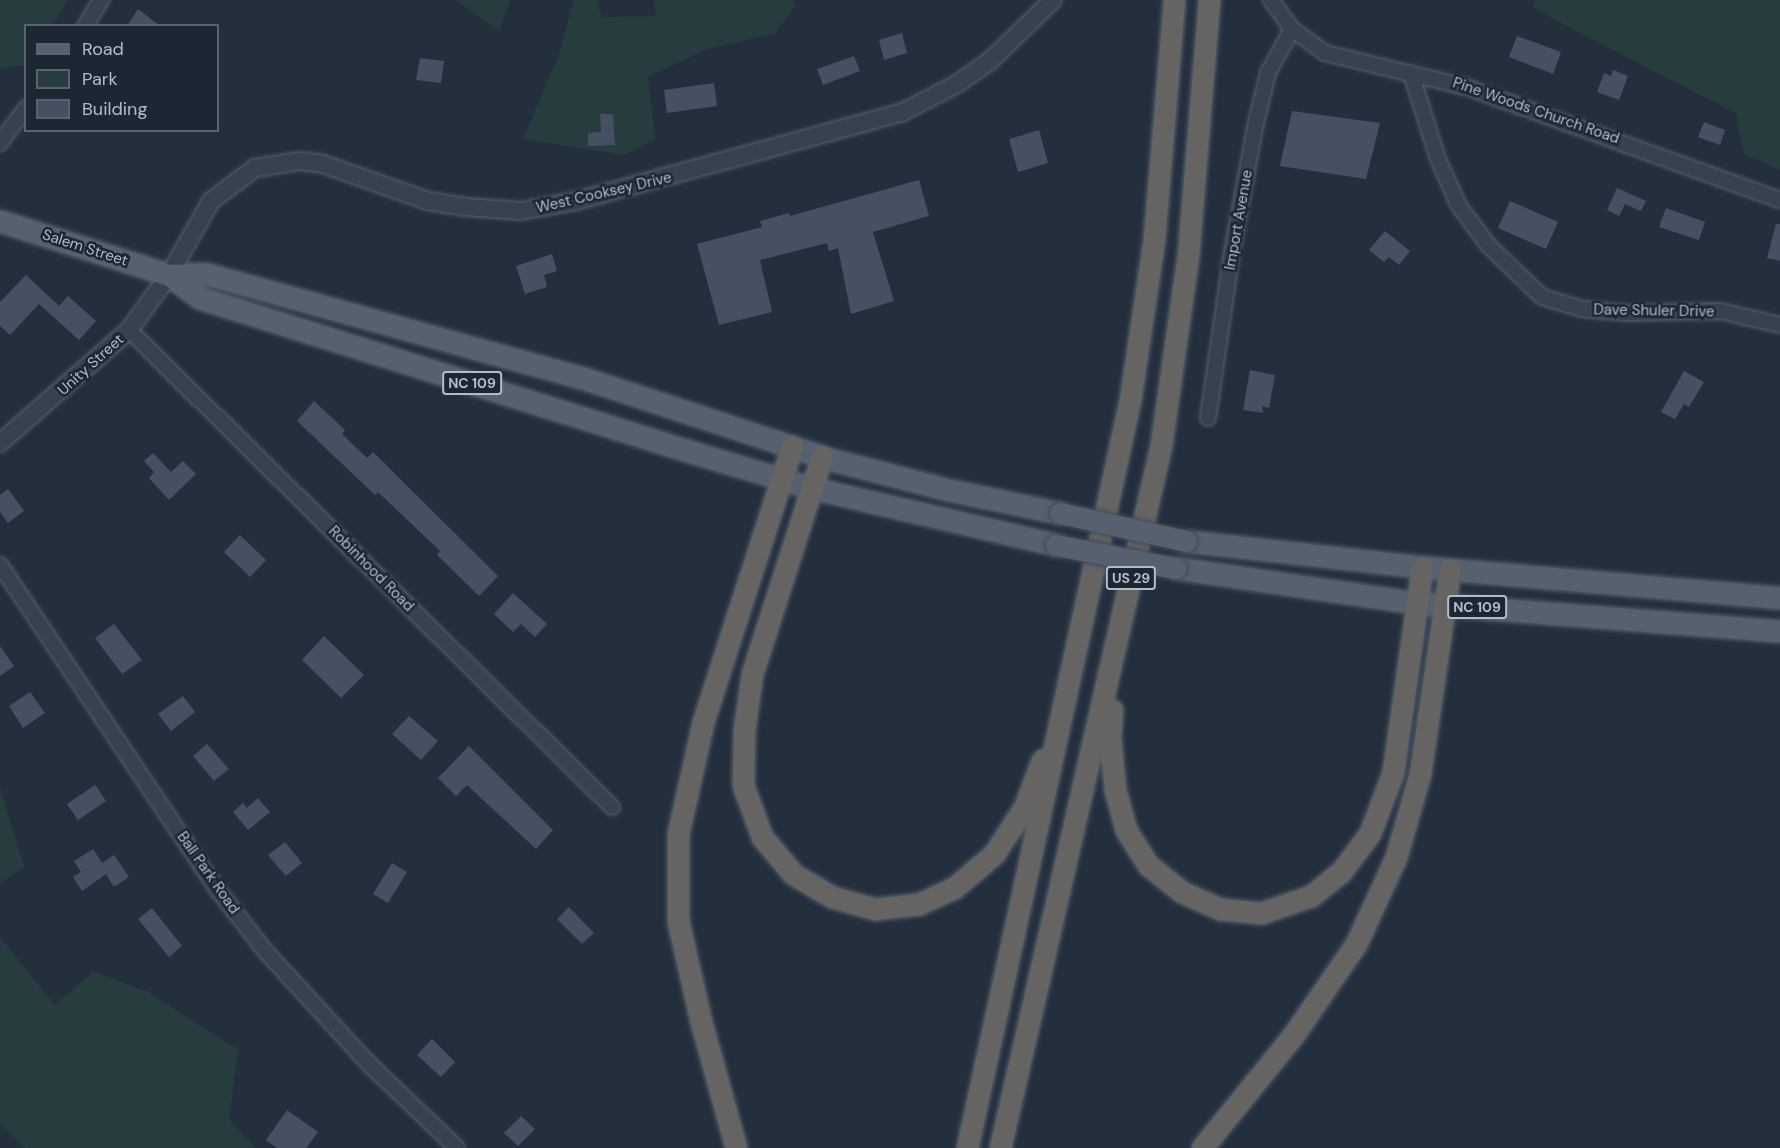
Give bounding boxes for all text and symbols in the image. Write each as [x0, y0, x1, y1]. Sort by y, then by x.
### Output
legend [24, 24, 219, 132]
text: Road [82, 37, 124, 61]
text: Park [82, 67, 118, 91]
street label: Pine Woods Church Road [1450, 74, 1622, 148]
text: Building [82, 97, 147, 121]
street label: Import Avenue [1221, 168, 1257, 272]
street label: West Cooksey Drive [534, 169, 674, 217]
street label: Salem Street [40, 226, 130, 270]
street label: Dave Shuler Drive [1593, 301, 1715, 321]
street label: Unity Street [54, 331, 128, 399]
road number: NC 109 [442, 372, 502, 394]
street label: Robinhood Road [324, 522, 418, 616]
road number: US 29 [1106, 567, 1156, 589]
road number: NC 109 [1447, 596, 1507, 618]
street label: Ball Park Road [173, 828, 243, 918]

